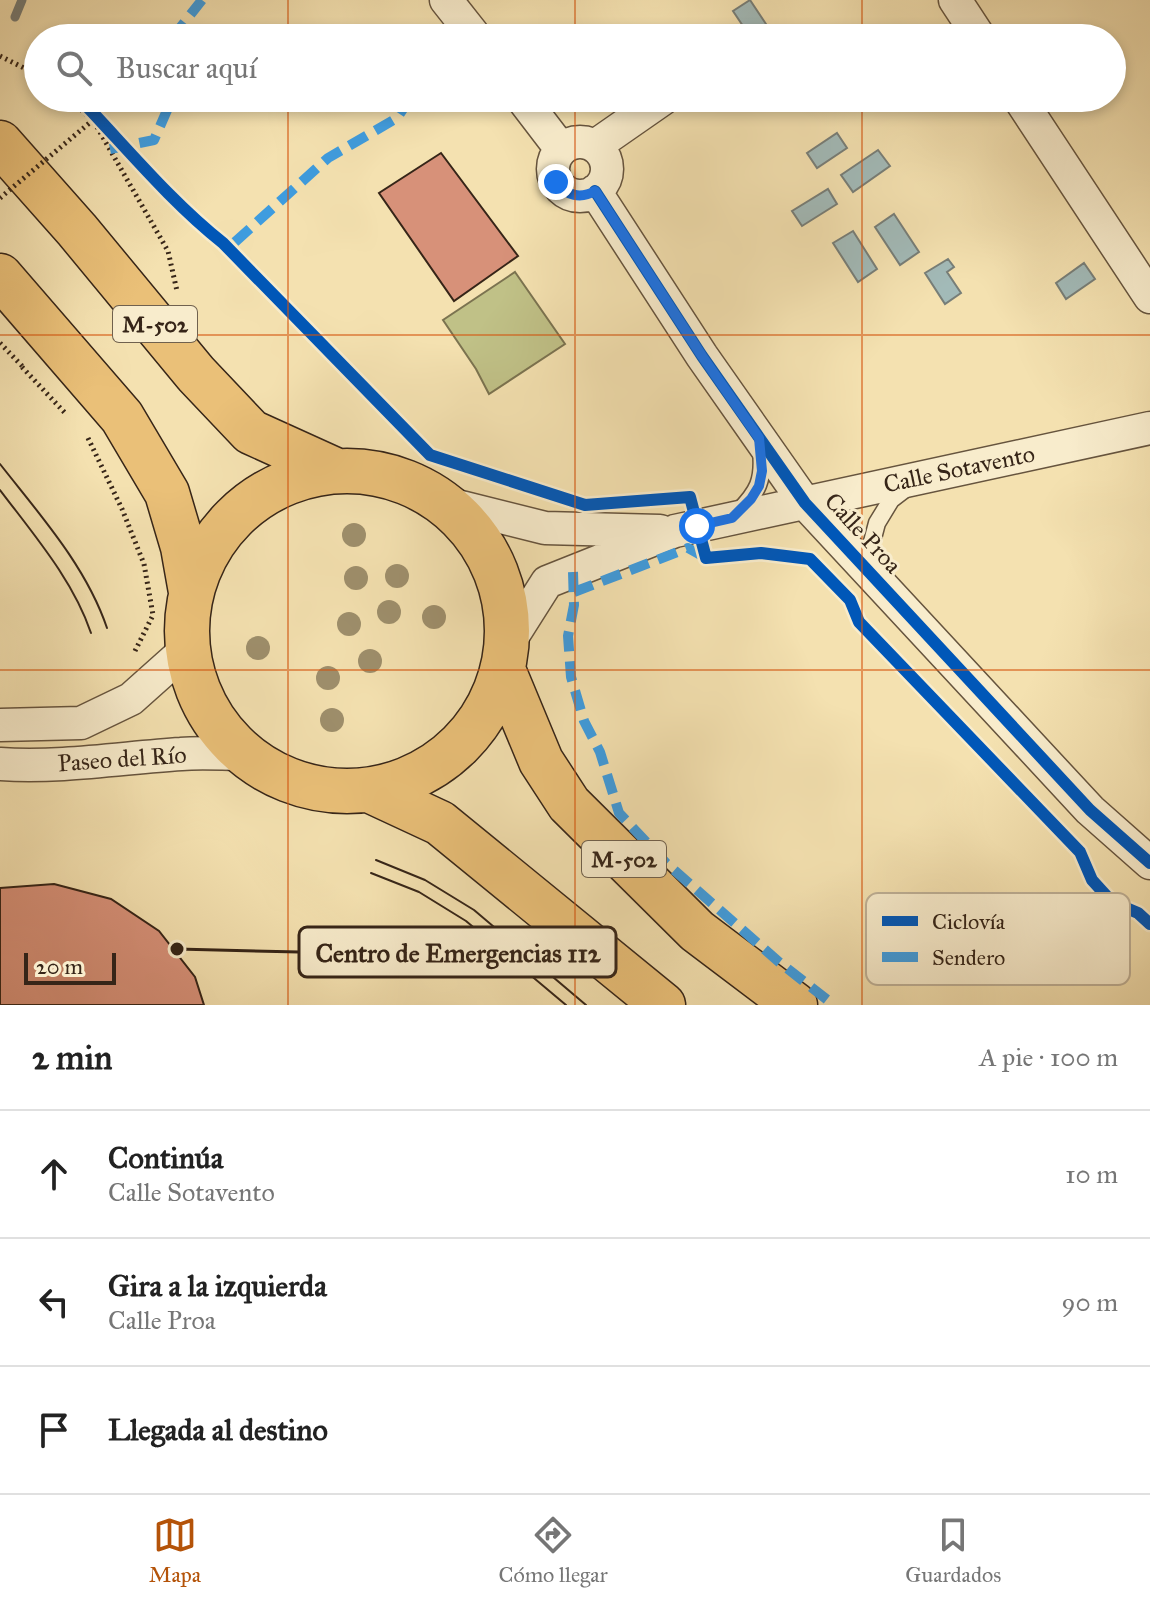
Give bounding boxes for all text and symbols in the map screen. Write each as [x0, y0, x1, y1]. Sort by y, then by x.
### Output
search box [24, 24, 1126, 112]
icon: search [52, 46, 96, 90]
text: Buscar aquí [116, 50, 257, 86]
route end [538, 164, 574, 200]
road number: M-502 [113, 306, 197, 342]
street label: Calle Sotavento [881, 438, 1037, 500]
street label: Calle Proa [818, 486, 908, 580]
route start [679, 508, 715, 544]
street label: Paseo del Río [57, 740, 187, 778]
road number: M-502 [582, 841, 666, 877]
legend [866, 893, 1130, 985]
text: Ciclovía [932, 908, 1006, 935]
callout: Centro de Emergencias 112 [299, 927, 616, 977]
text: Centro de Emergencias 112 [315, 937, 602, 970]
text: Sendero [932, 944, 1005, 971]
scale bar [24, 949, 116, 985]
text: 20 m [36, 953, 83, 980]
text: 2 min [32, 1037, 112, 1078]
text: A pie · 100 m [979, 1041, 1118, 1073]
text: Continúa [108, 1140, 224, 1176]
icon: ahead [32, 1152, 76, 1196]
text: 10 m [1065, 1158, 1118, 1190]
text: Calle Sotavento [108, 1176, 275, 1208]
text: Gira a la izquierda [108, 1268, 327, 1304]
icon: left [32, 1280, 76, 1324]
text: 90 m [1061, 1286, 1118, 1318]
text: Calle Proa [108, 1304, 216, 1336]
icon: arrive [32, 1408, 76, 1452]
text: Llegada al destino [108, 1412, 328, 1448]
tab: Mapa [149, 1513, 201, 1588]
tab: Cómo llegar [498, 1513, 608, 1588]
tab: Guardados [905, 1513, 1001, 1588]

